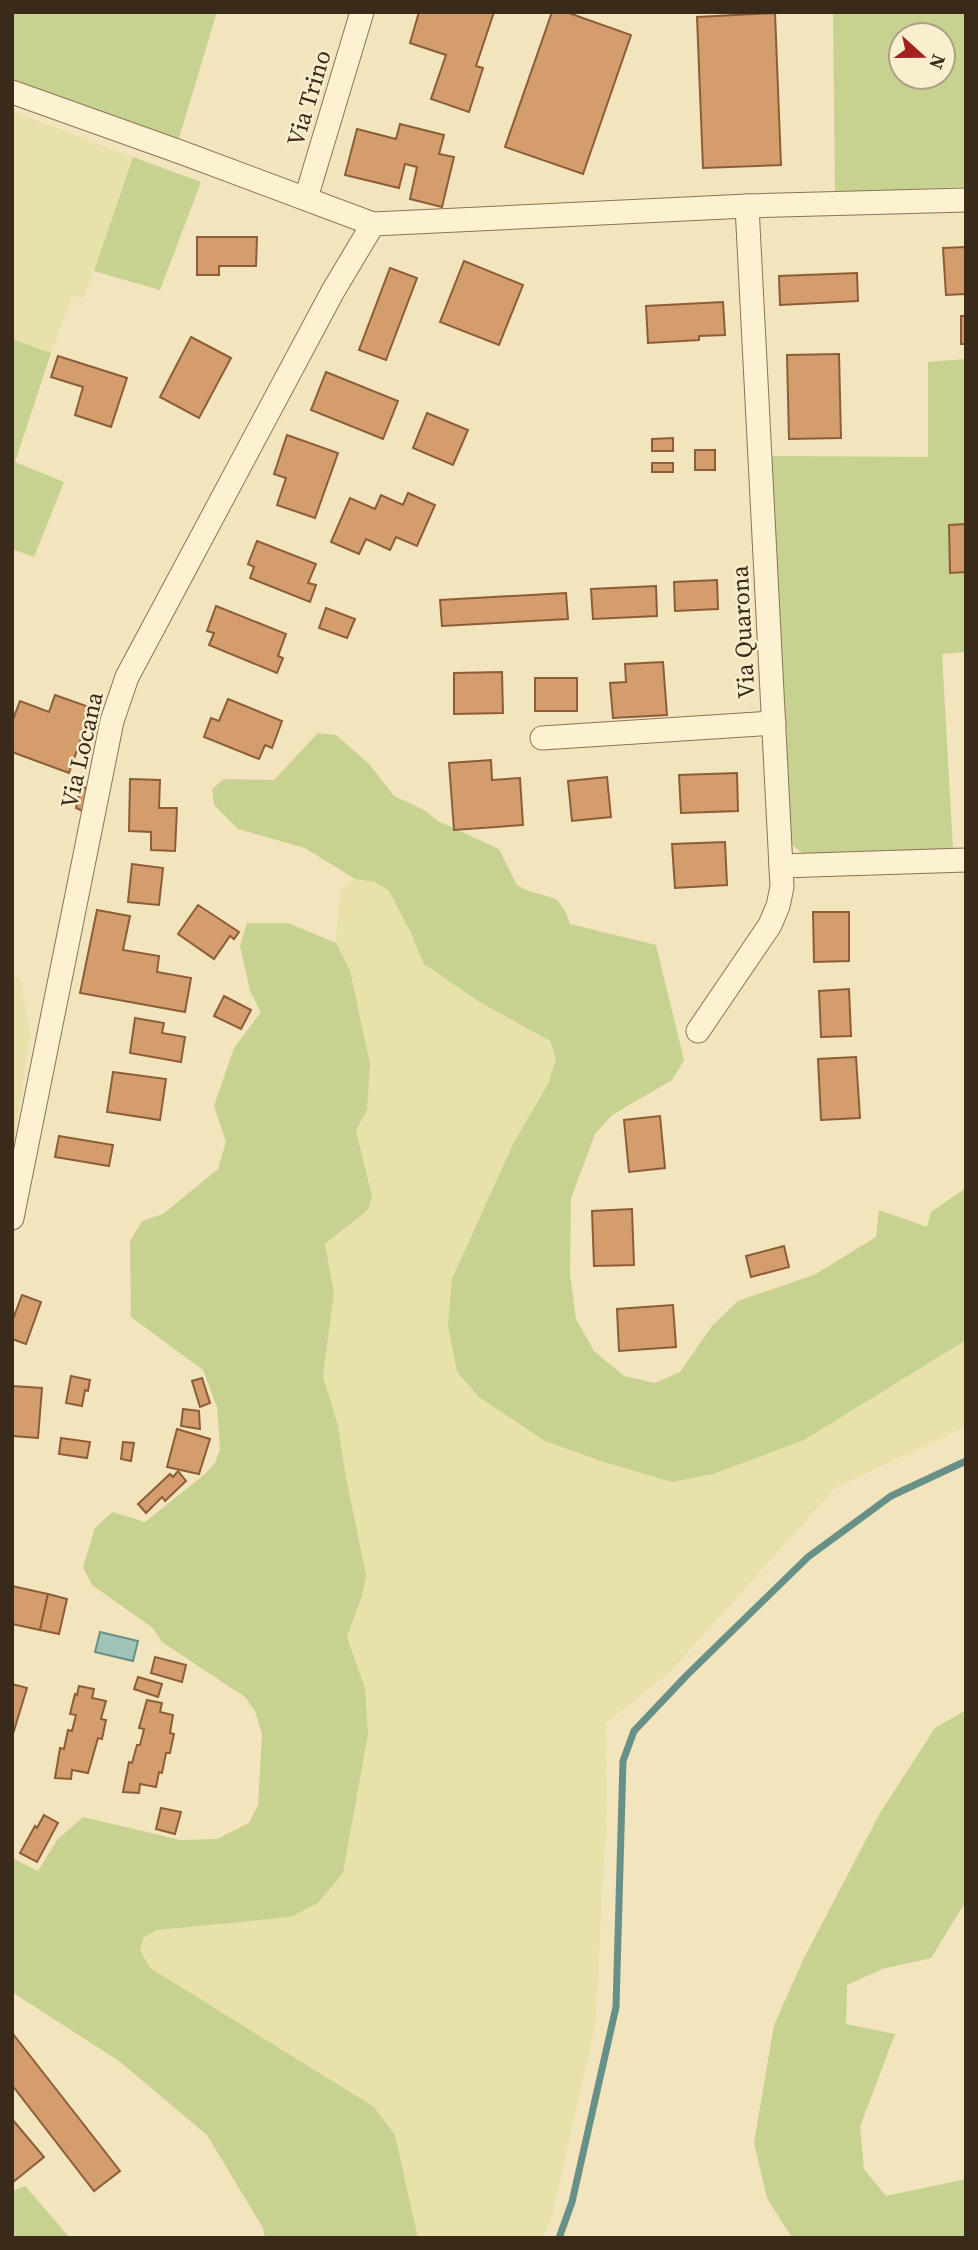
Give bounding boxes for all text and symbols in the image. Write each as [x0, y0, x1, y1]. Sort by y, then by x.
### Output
north arrow [887, 21, 957, 91]
street label: Via Trino [278, 46, 339, 150]
text: N [923, 51, 952, 73]
street label: Via Quarona [722, 564, 762, 699]
street label: Via Locana [52, 688, 111, 811]

